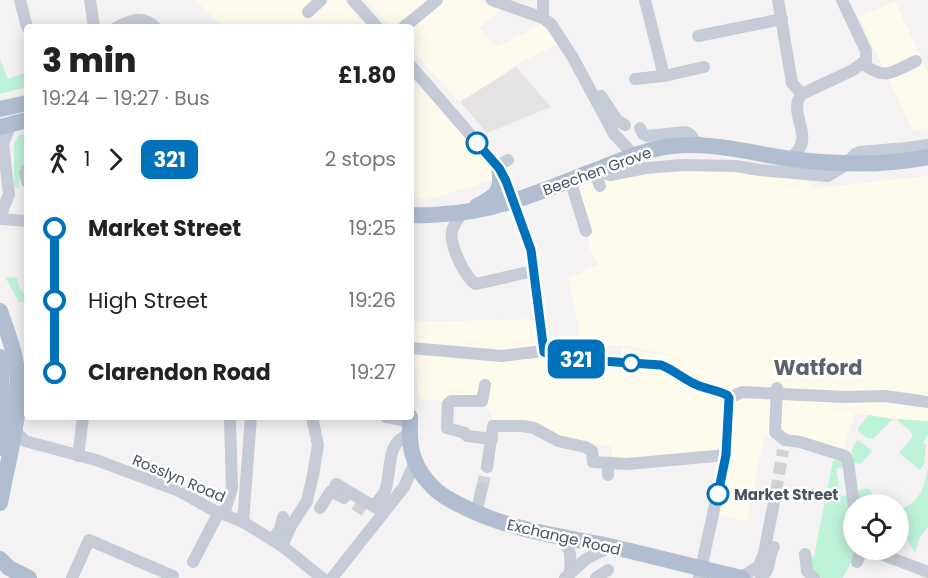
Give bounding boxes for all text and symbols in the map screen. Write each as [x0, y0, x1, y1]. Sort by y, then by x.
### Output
text: 3 min [42, 37, 136, 84]
text: £1.80 [338, 60, 396, 91]
text: 19:24 – 19:27 · Bus [42, 84, 210, 112]
unlabelled marker [466, 132, 488, 154]
street label: Beechen Grove [540, 142, 654, 200]
icon: walk [42, 143, 75, 176]
icon: forward [99, 143, 132, 176]
text: 1 [84, 145, 90, 173]
text: 321 [153, 145, 186, 174]
text: 2 stops [325, 145, 396, 173]
text: Market Street [88, 213, 241, 244]
text: 19:25 [349, 214, 396, 242]
text: High Street [88, 285, 208, 316]
text: 19:26 [349, 286, 396, 314]
line badge: 321 [542, 340, 610, 378]
text: 321 [560, 345, 592, 374]
district label: Watford [773, 353, 863, 382]
unlabelled marker [622, 354, 640, 372]
text: Clarendon Road [88, 357, 271, 388]
text: 19:27 [350, 358, 396, 386]
street label: Rosslyn Road [129, 449, 229, 507]
marker: Market Street [707, 483, 729, 505]
place label: Market Street [734, 484, 838, 505]
map controls [843, 494, 909, 560]
button: locate [843, 494, 909, 560]
street label: Exchange Road [505, 514, 623, 560]

